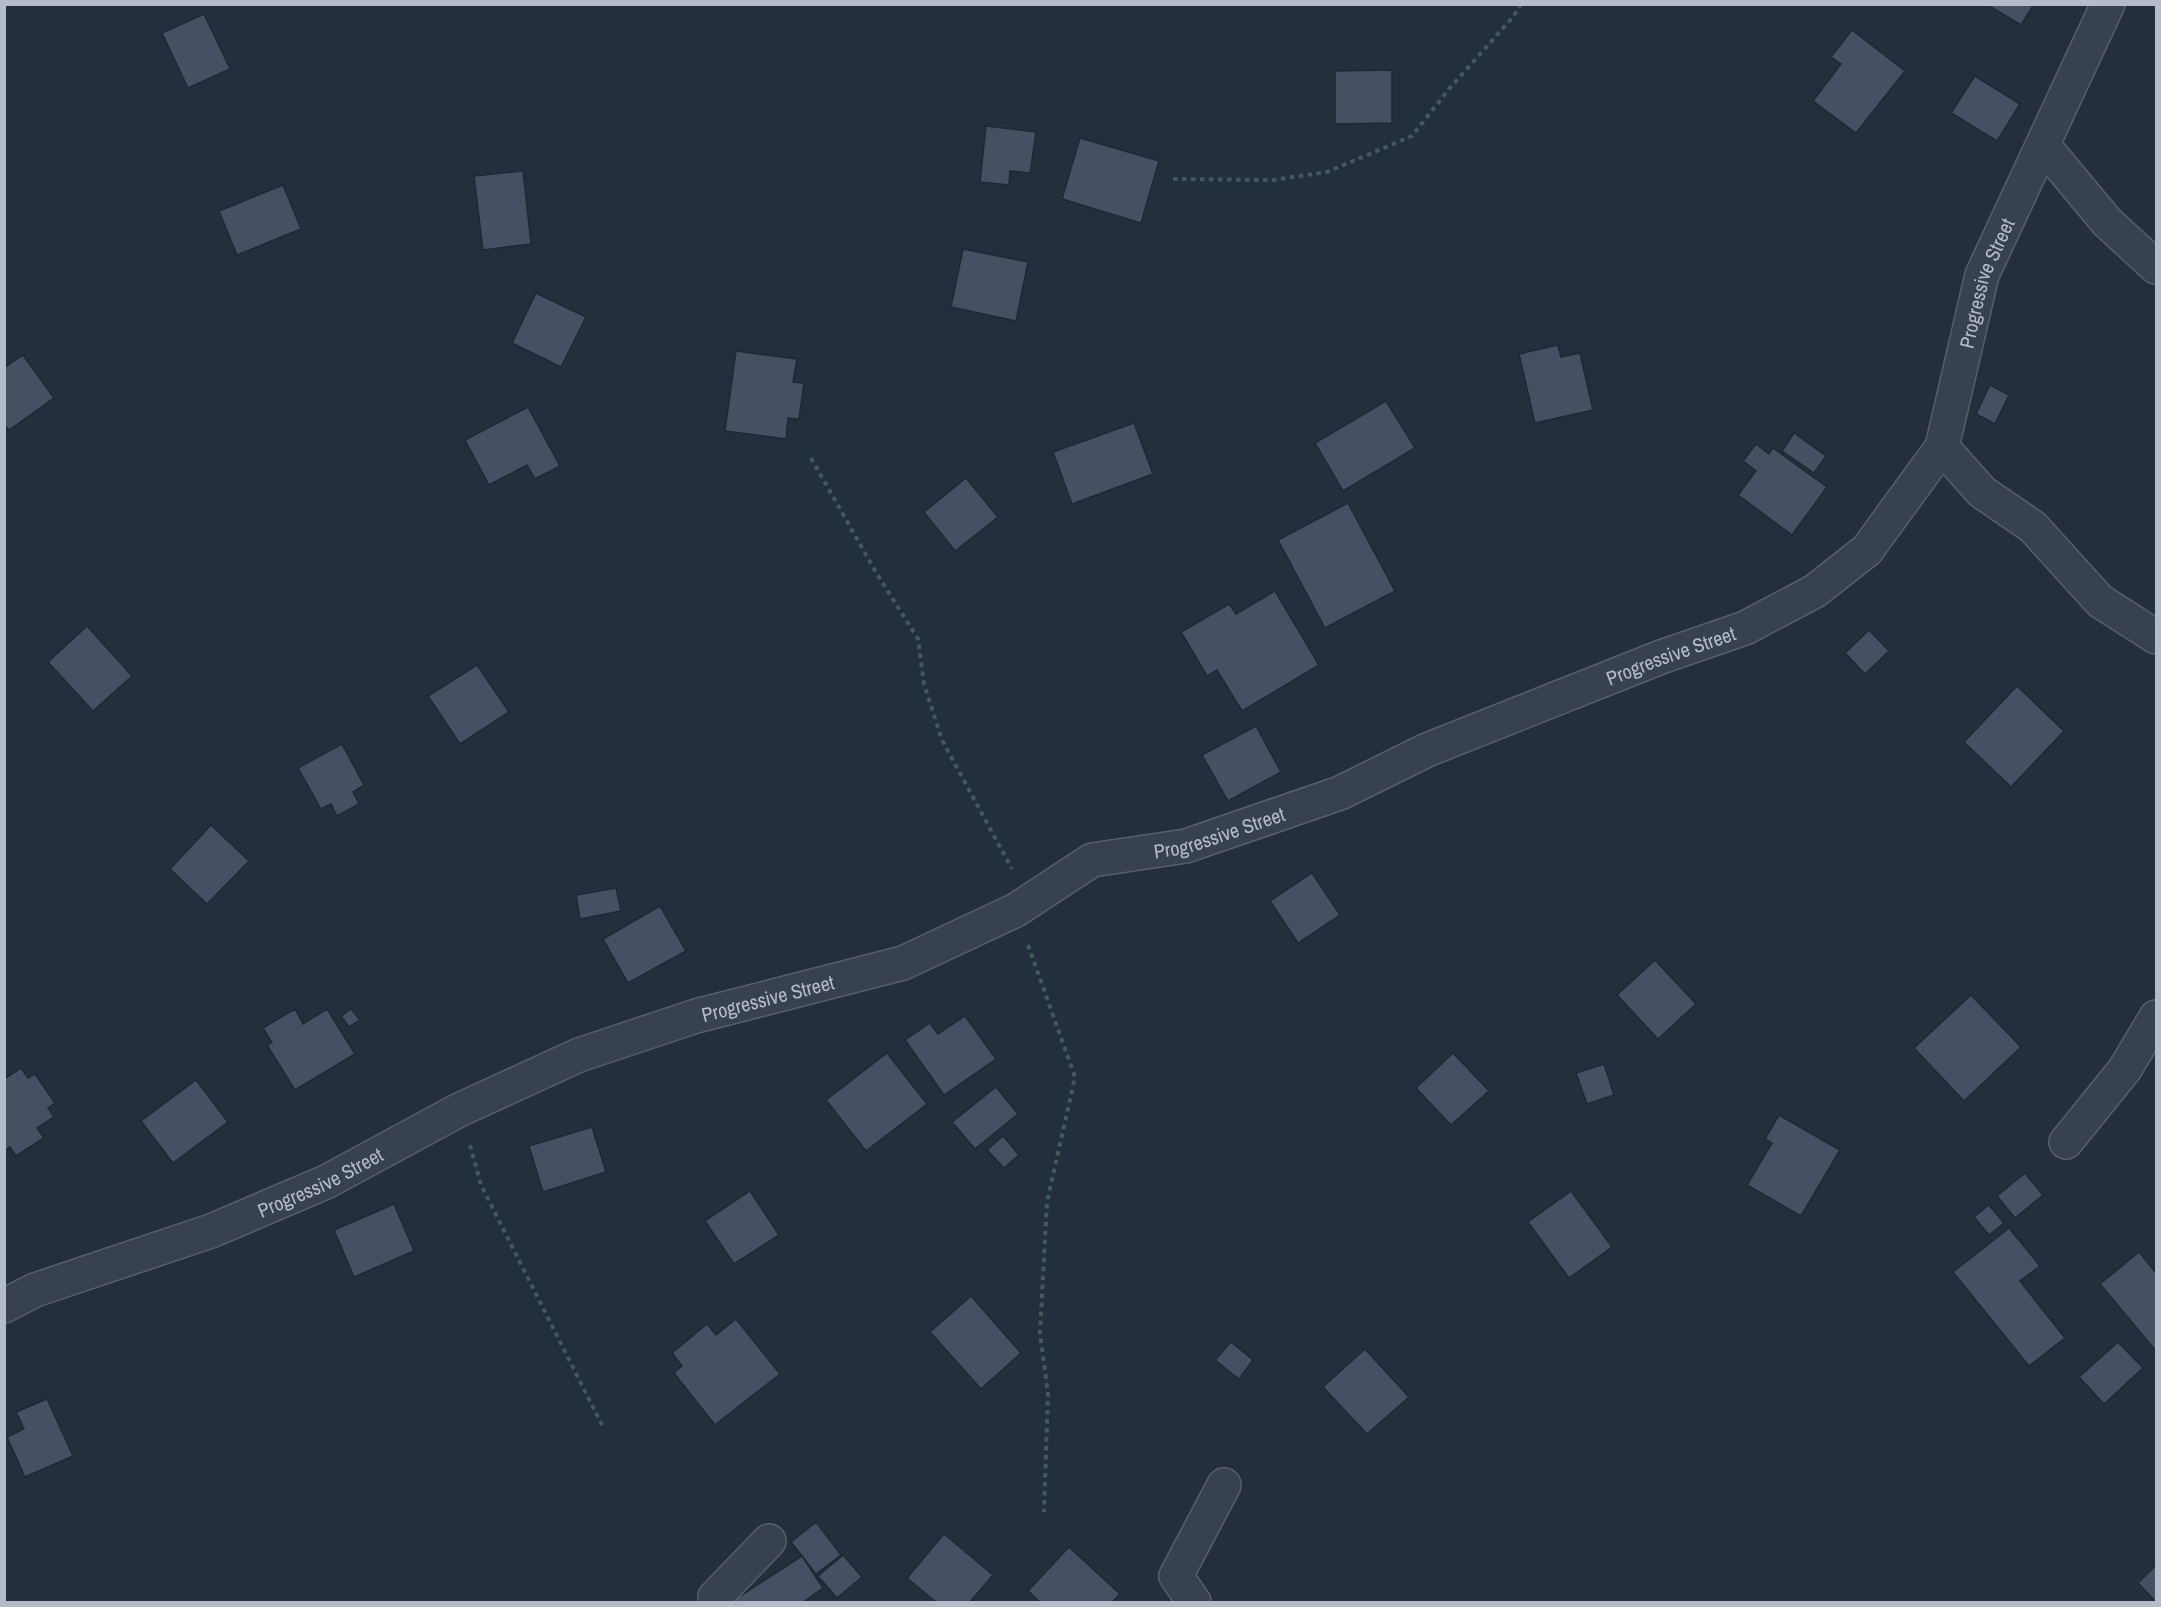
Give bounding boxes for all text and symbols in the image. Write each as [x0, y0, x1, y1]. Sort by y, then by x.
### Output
street label: Progressive Street [1952, 213, 2020, 351]
street label: Progressive Street [1602, 619, 1739, 691]
street label: Progressive Street [1152, 799, 1289, 864]
street label: Progressive Street [698, 968, 837, 1028]
street label: Progressive Street [253, 1140, 388, 1223]

